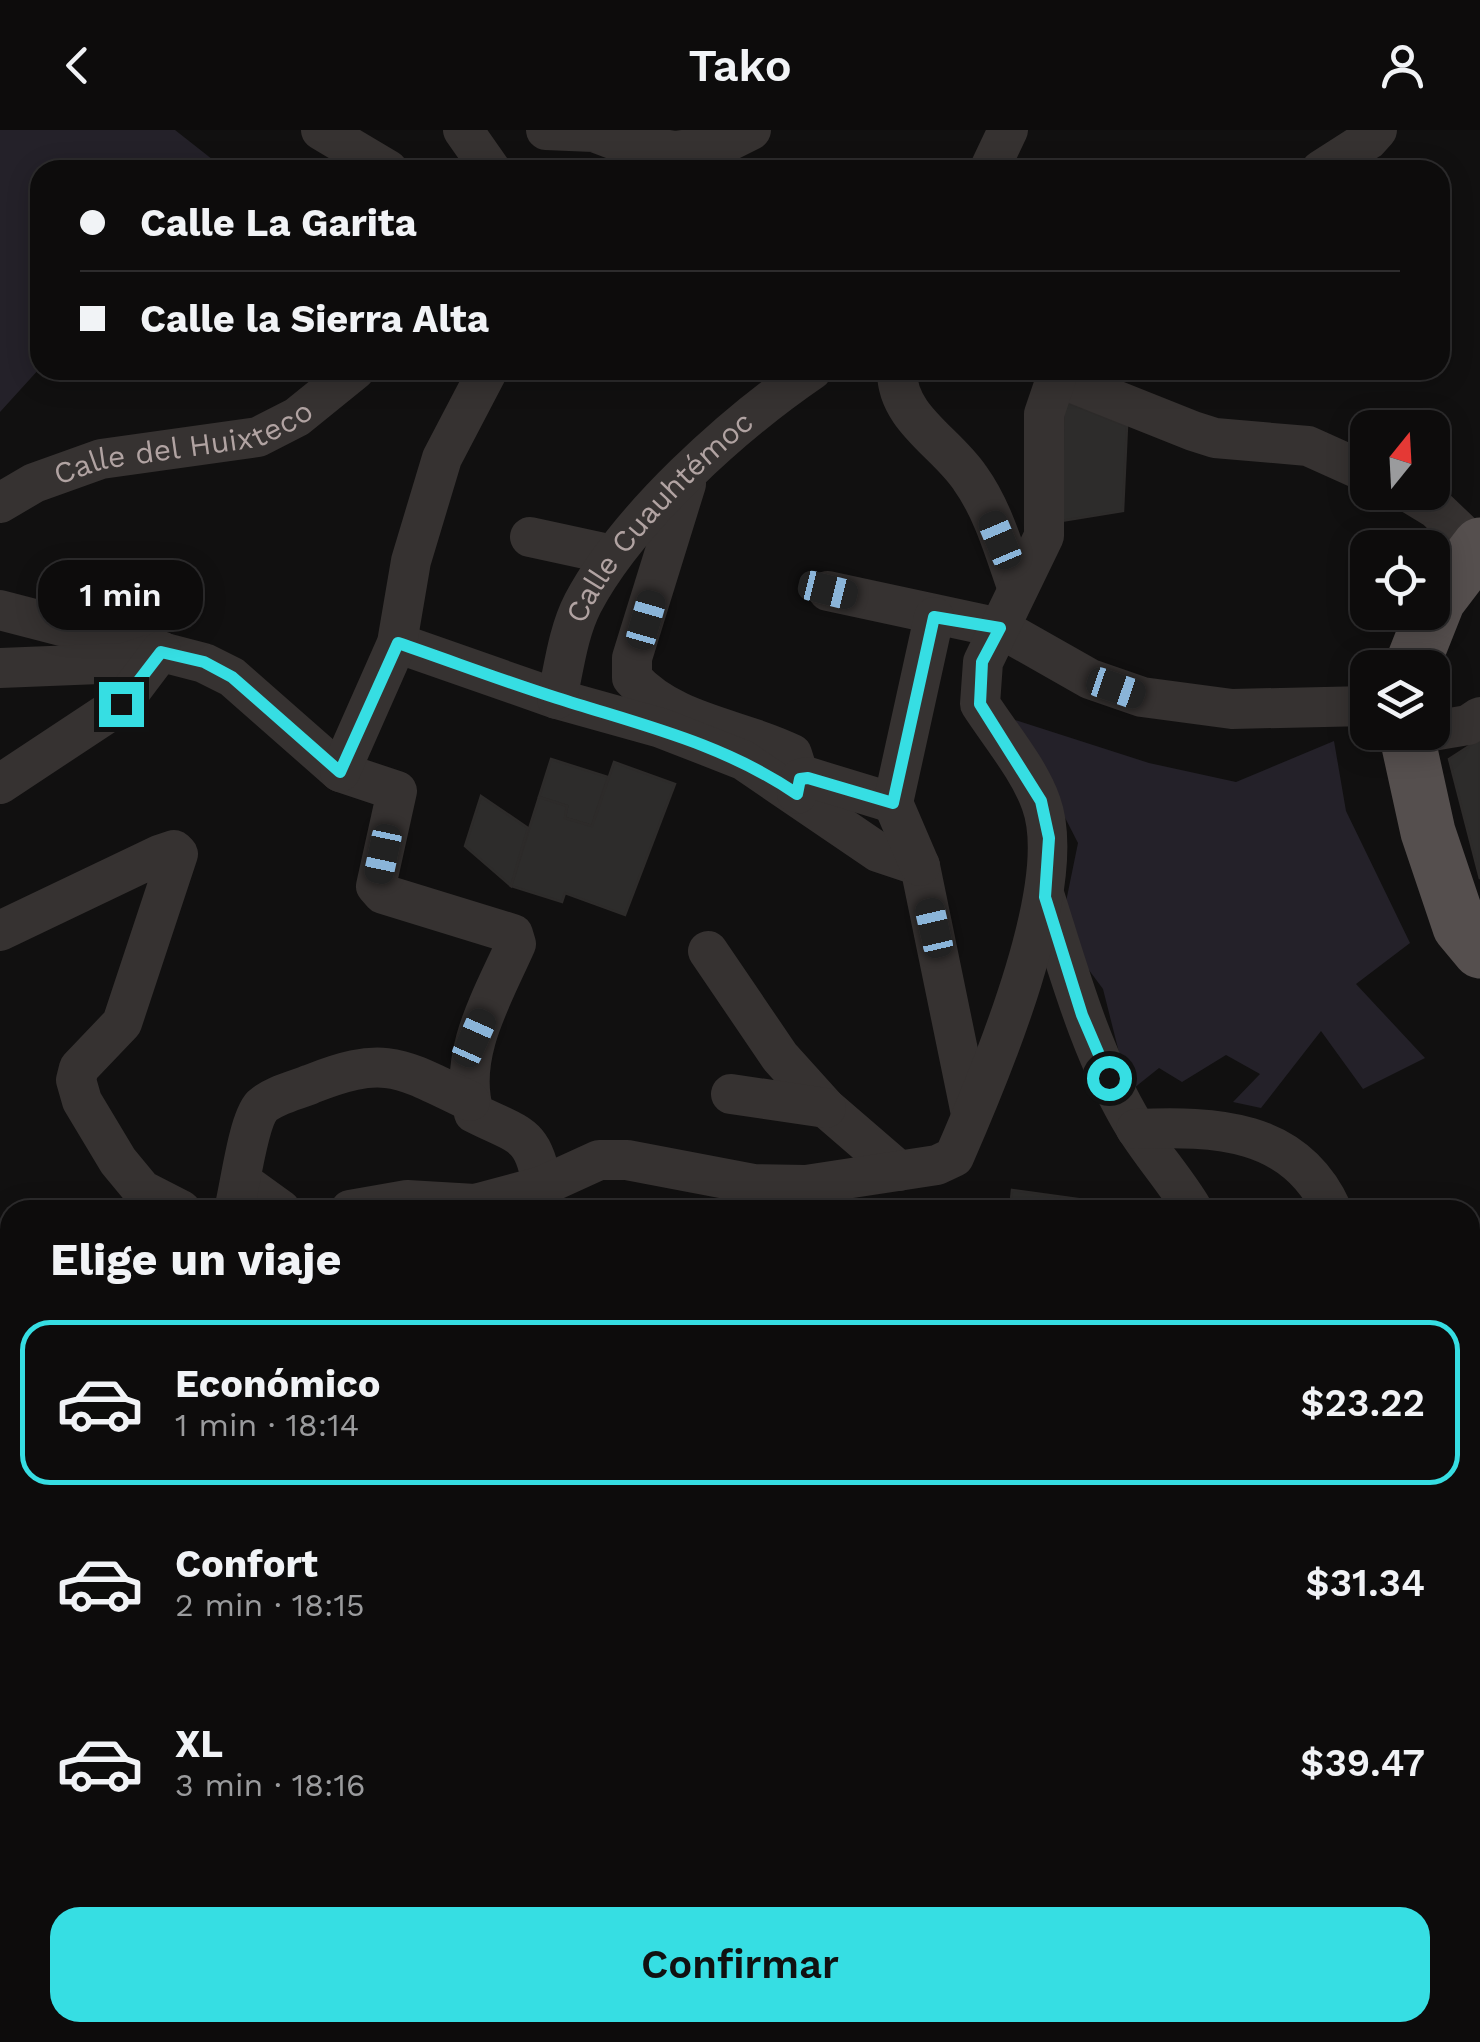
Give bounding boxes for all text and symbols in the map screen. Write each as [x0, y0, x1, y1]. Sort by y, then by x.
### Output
icon: back [50, 38, 105, 93]
icon: person [1375, 38, 1430, 93]
text: Tako [688, 39, 792, 92]
text: Calle La Garita [140, 201, 417, 245]
text: Calle la Sierra Alta [140, 297, 489, 341]
street label: Calle del Huixteco [49, 393, 320, 492]
street label: Calle Cuauhtémoc [558, 404, 760, 628]
north arrow [1350, 410, 1450, 510]
map controls [1350, 410, 1450, 750]
car [974, 507, 1026, 573]
button: locate [1350, 530, 1450, 630]
callout: 1 min [38, 559, 204, 629]
car [795, 568, 861, 612]
text: 1 min [79, 576, 162, 614]
car [623, 587, 669, 653]
button: layers [1350, 650, 1450, 750]
car [1083, 664, 1149, 712]
route end [99, 682, 144, 727]
car [362, 822, 404, 886]
car [913, 895, 955, 961]
car [448, 1004, 500, 1072]
route start [1087, 1056, 1132, 1101]
text: Elige un viaje [50, 1233, 342, 1286]
icon: car [55, 1358, 145, 1448]
text: Económico [175, 1362, 380, 1406]
text: $23.22 [1300, 1381, 1425, 1425]
text: 1 min · 18:14 [175, 1406, 359, 1444]
icon: car [55, 1538, 145, 1628]
text: Confort [175, 1542, 318, 1586]
text: $31.34 [1306, 1561, 1425, 1605]
text: 2 min · 18:15 [175, 1586, 365, 1624]
icon: car [55, 1718, 145, 1808]
text: XL [175, 1722, 223, 1766]
text: $39.47 [1300, 1741, 1425, 1785]
text: 3 min · 18:16 [175, 1766, 365, 1804]
button: Confirmar [50, 1907, 1430, 2022]

